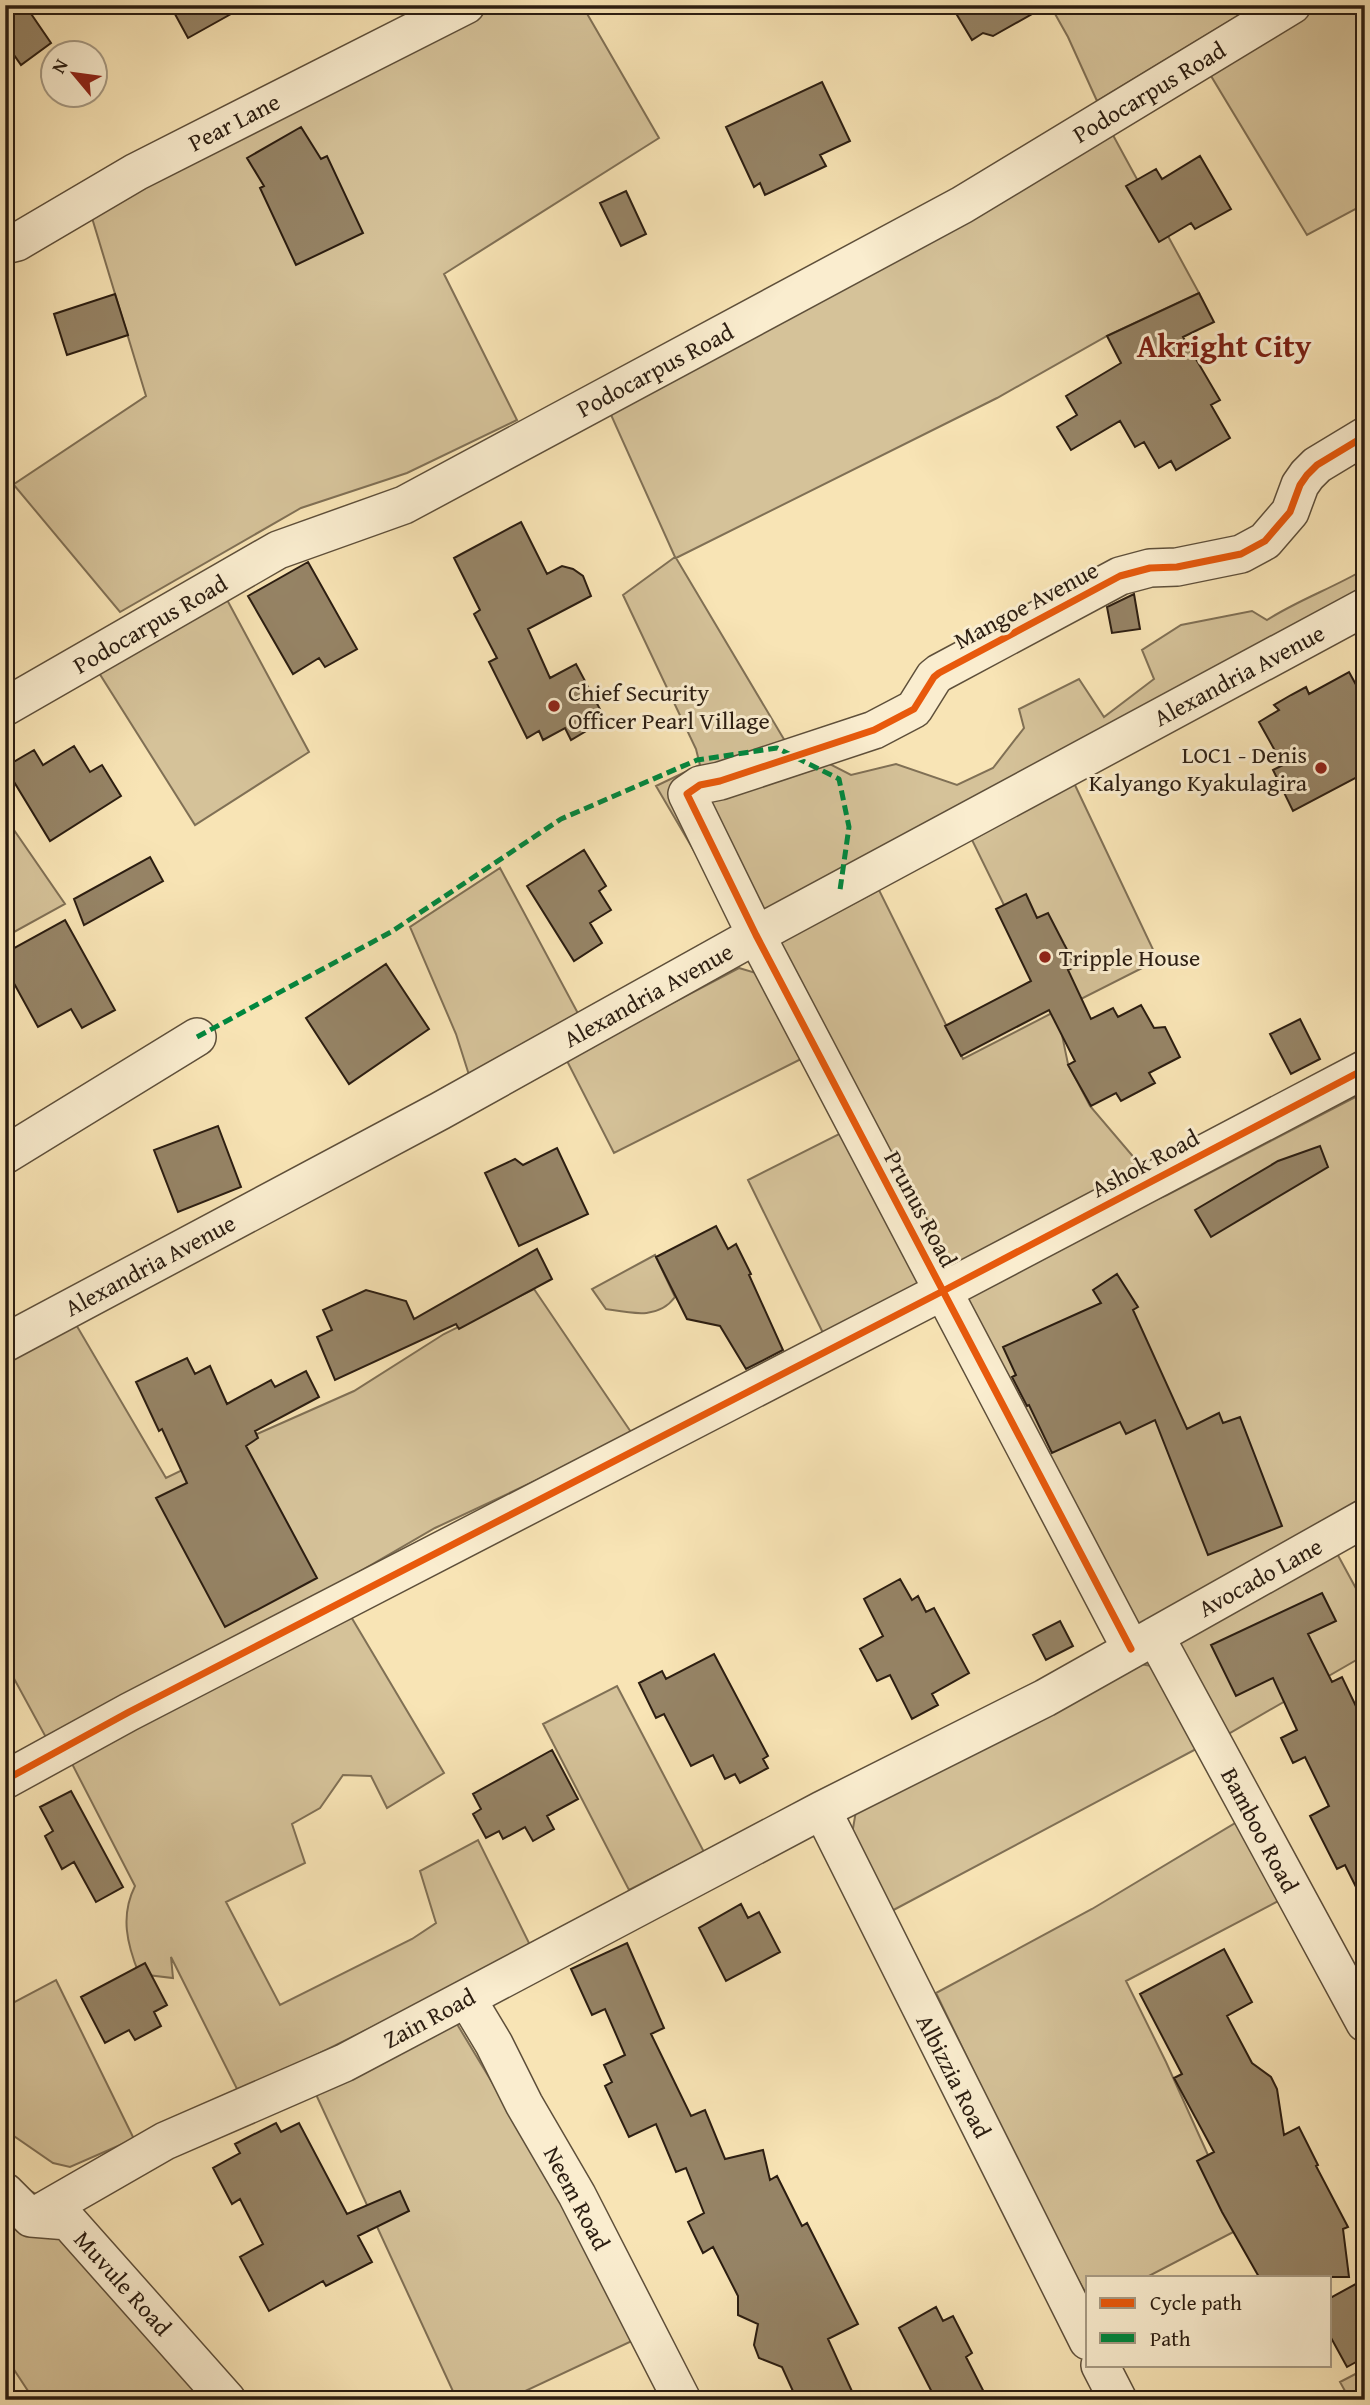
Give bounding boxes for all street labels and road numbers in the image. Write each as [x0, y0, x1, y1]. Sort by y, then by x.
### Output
street label: Podocarpus Road [1066, 32, 1232, 152]
street label: Pear Lane [182, 84, 286, 160]
street label: Podocarpus Road [570, 314, 740, 426]
street label: Mangoe Avenue [948, 552, 1104, 658]
street label: Podocarpus Road [66, 565, 234, 682]
street label: Alexandria Avenue [1147, 615, 1331, 735]
street label: Alexandria Avenue [557, 934, 739, 1056]
street label: Ashok Road [1085, 1120, 1205, 1206]
street label: Prunus Road [876, 1145, 966, 1274]
street label: Alexandria Avenue [58, 1205, 242, 1325]
street label: Avocado Lane [1192, 1528, 1328, 1626]
street label: Bamboo Road [1212, 1761, 1308, 1899]
street label: Zain Road [377, 1979, 481, 2057]
street label: Albizzia Road [908, 2008, 1000, 2144]
street label: Neem Road [535, 2140, 619, 2256]
street label: Muvule Road [66, 2223, 180, 2344]

